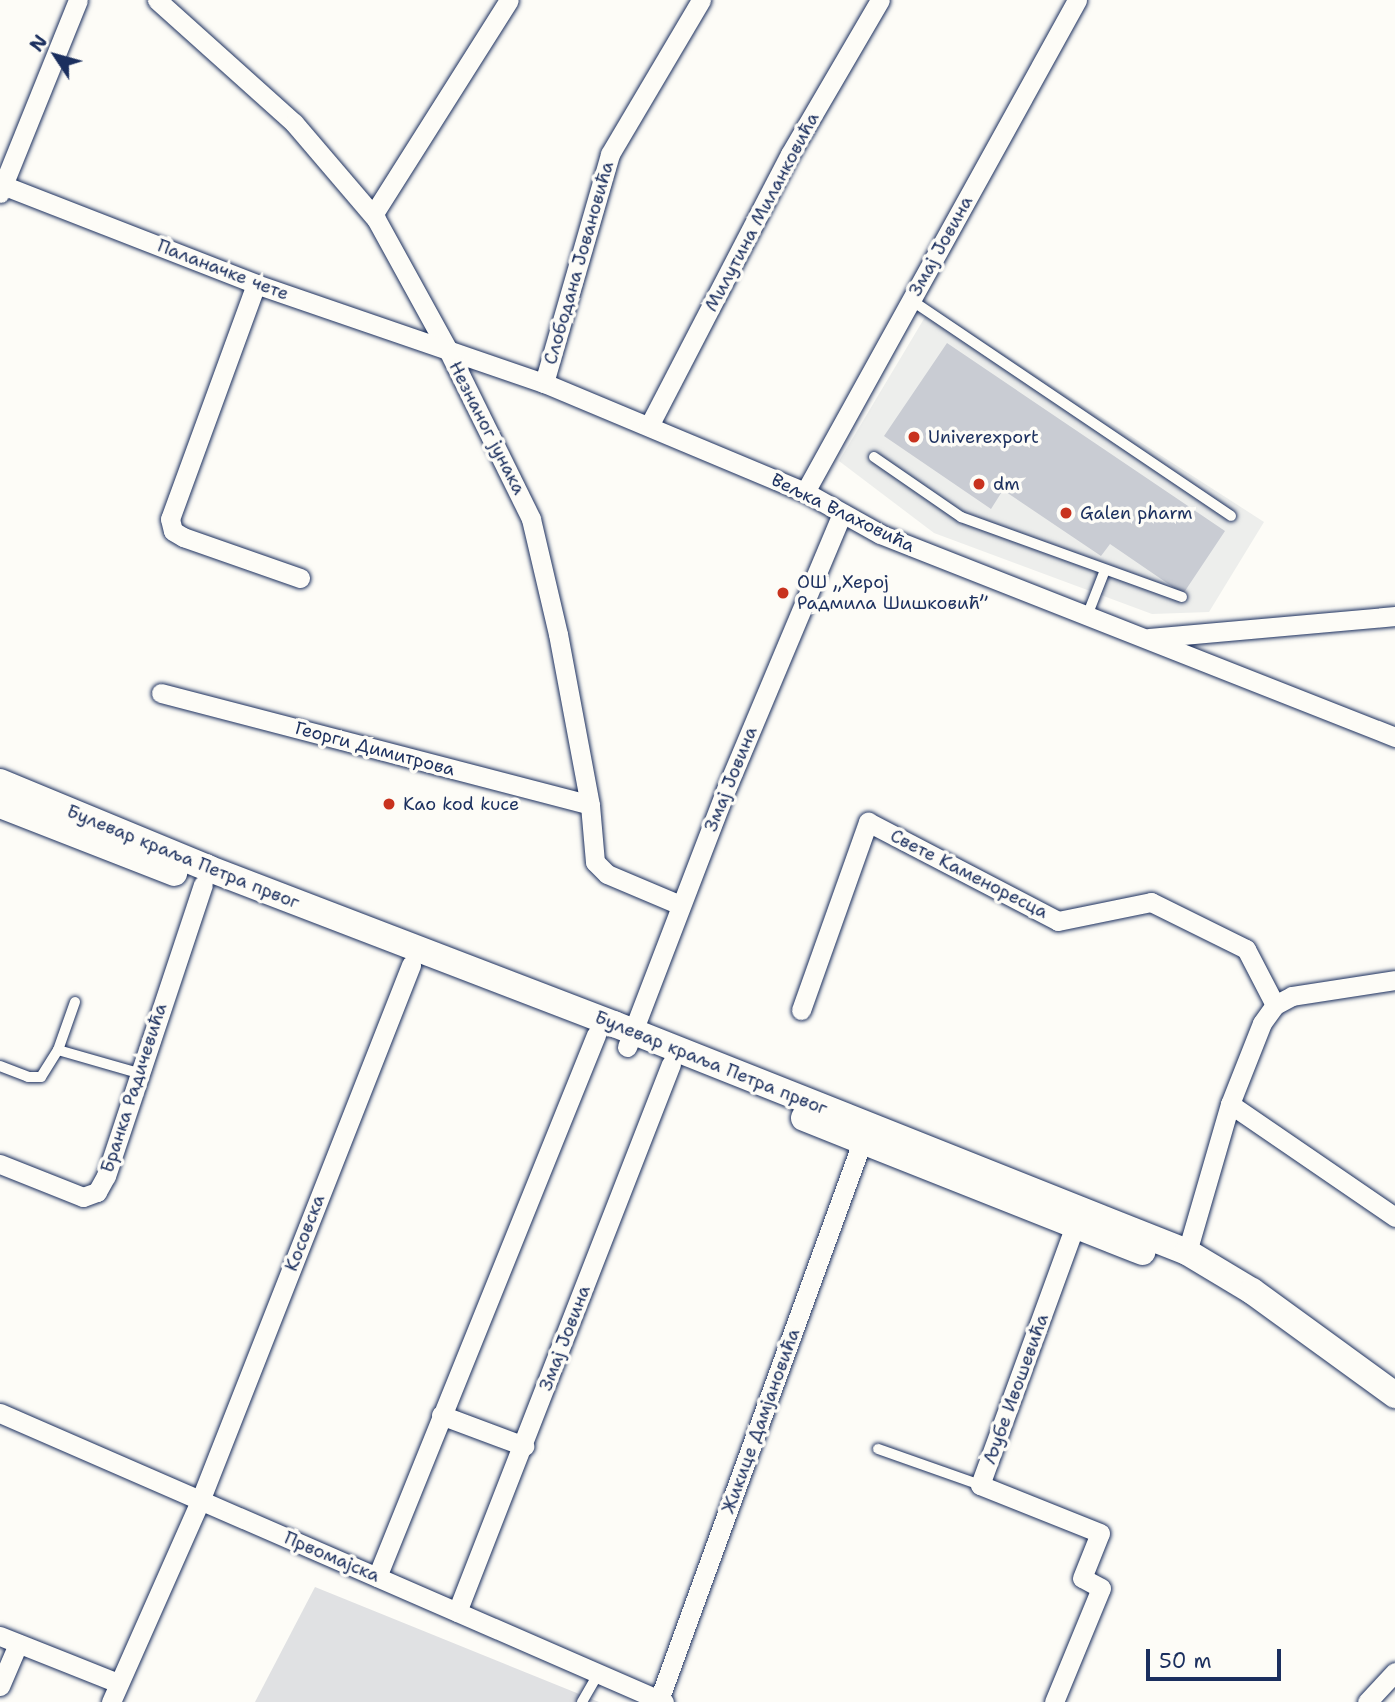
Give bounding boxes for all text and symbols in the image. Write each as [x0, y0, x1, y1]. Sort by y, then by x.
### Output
north arrow [21, 21, 91, 91]
text: N [24, 30, 53, 57]
street label: Милутина Миланковића [700, 109, 824, 315]
street label: Слободана Јовановића [540, 159, 618, 367]
street label: Змај Јовина [905, 192, 977, 300]
street label: Паланачке чете [154, 235, 292, 305]
street label: Незнаног јунака [444, 358, 530, 498]
place label: Univerexport [928, 426, 1039, 448]
marker: Univerexport [906, 429, 922, 445]
street label: Вељка Влаховића [768, 469, 918, 557]
place label: dm [993, 473, 1020, 495]
marker: dm [971, 476, 987, 492]
place label: Galen pharm [1080, 502, 1193, 524]
marker: Galen pharm [1058, 505, 1074, 521]
place label: ОШ „Херој Радмила Шишковић” [797, 572, 988, 614]
marker: ОШ „Херој Радмила Шишковић” [775, 585, 791, 601]
street label: Георги Димитрова [293, 717, 457, 781]
street label: Змај Јовина [700, 723, 762, 835]
place label: Kao kod kuce [403, 793, 519, 815]
marker: Kao kod kuce [381, 796, 397, 812]
street label: Булевар краља Петра првог [63, 800, 303, 914]
street label: Свете Каменоресца [887, 825, 1051, 923]
street label: Бранка Радичевића [96, 1000, 172, 1176]
street label: Булевар краља Петра првог [591, 1006, 831, 1120]
street label: Косовска [281, 1192, 329, 1274]
street label: Змај Јовина [535, 1282, 595, 1394]
street label: Љубе Ивошевића [979, 1311, 1053, 1467]
street label: Жикице Дамјановића [717, 1326, 805, 1516]
street label: Првомајска [281, 1527, 383, 1587]
scale bar [1150, 1636, 1285, 1680]
text: 50 m [1159, 1647, 1212, 1675]

